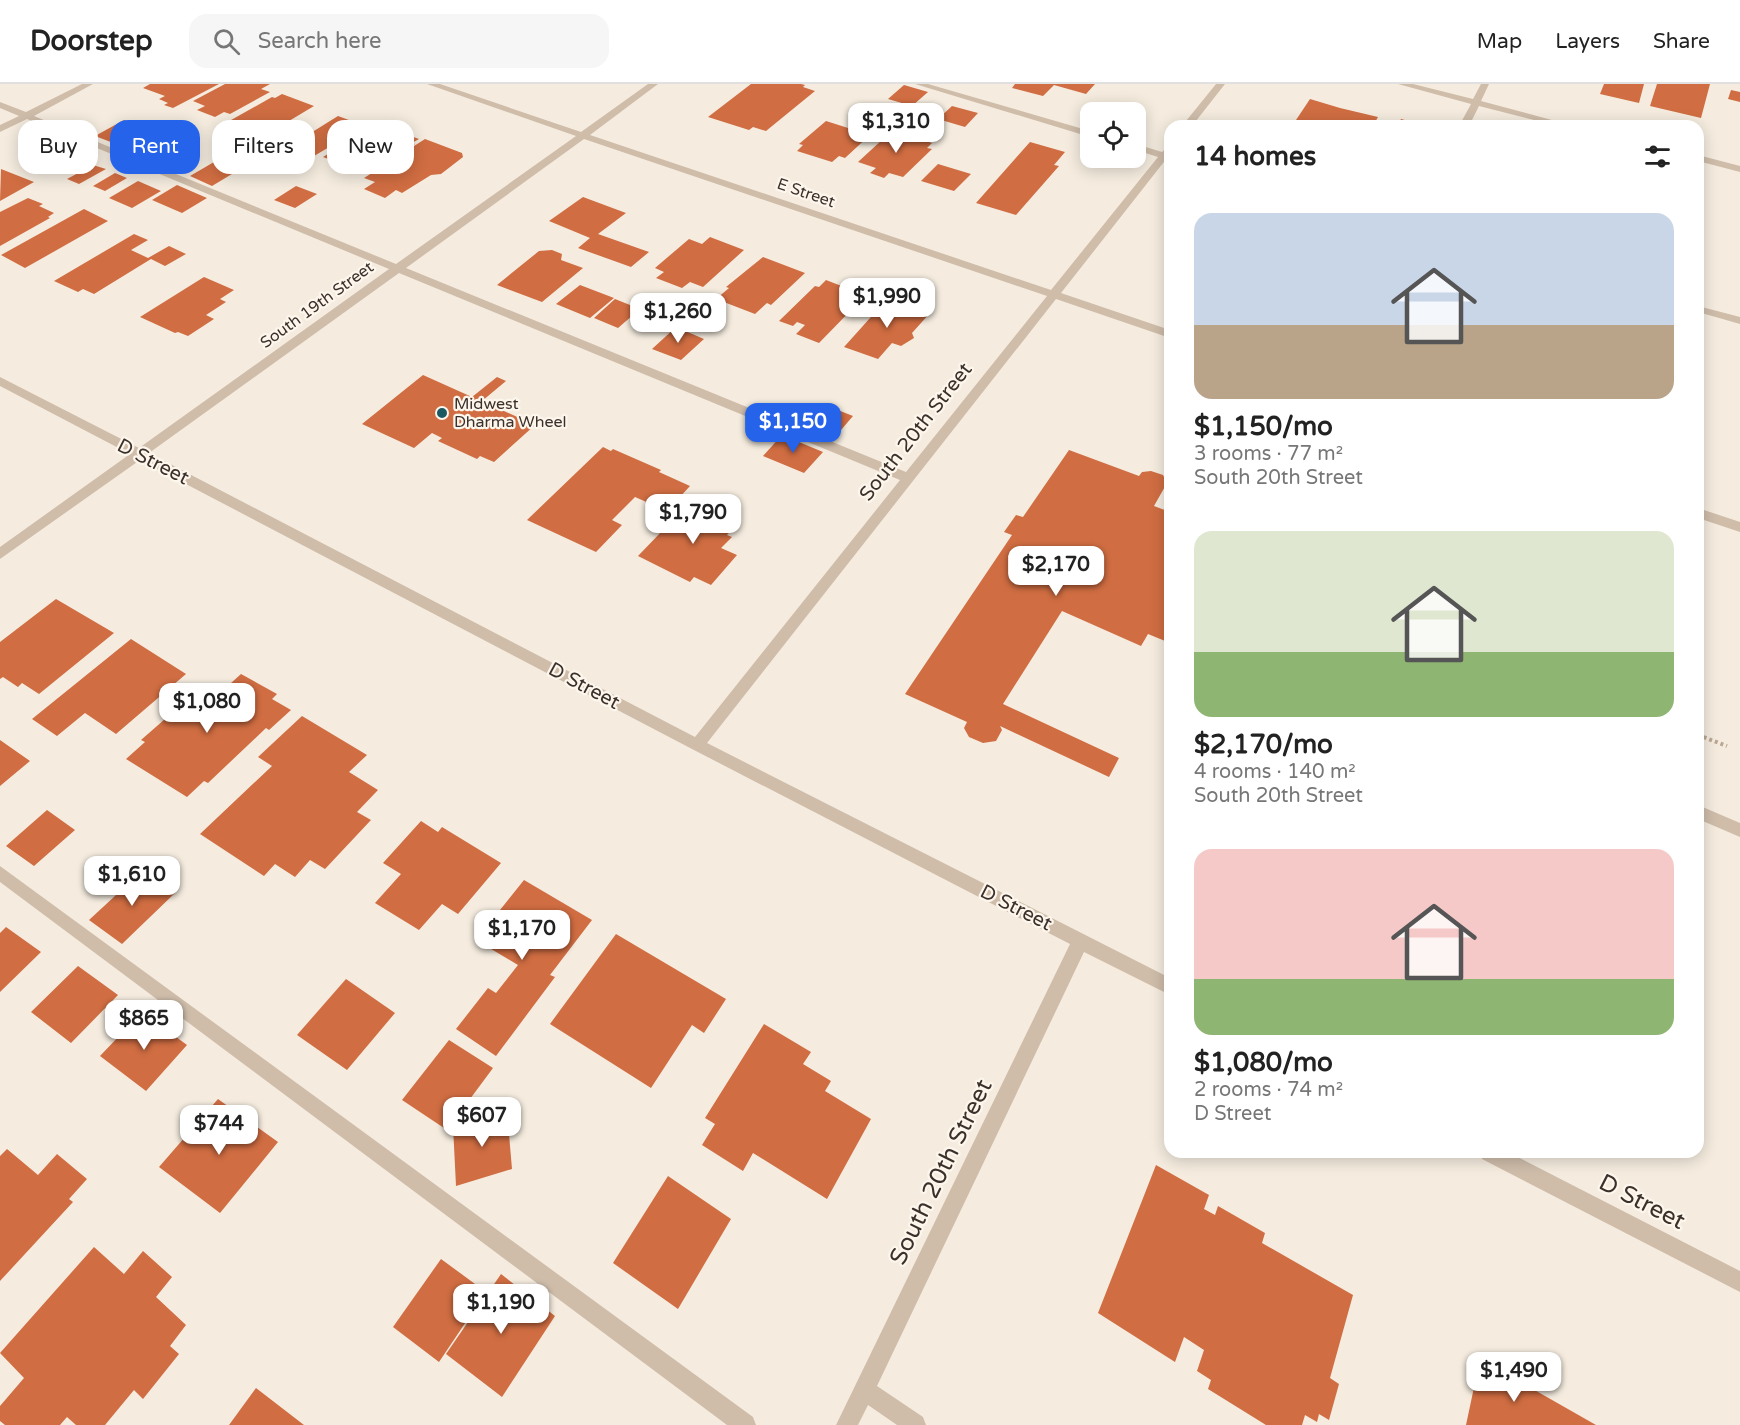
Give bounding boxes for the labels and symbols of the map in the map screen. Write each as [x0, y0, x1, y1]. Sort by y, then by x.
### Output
pin: $1,310 [847, 103, 945, 154]
street label: E Street [774, 174, 838, 212]
street label: South 19th Street [256, 257, 378, 353]
pin: $1,990 [838, 278, 936, 329]
pin: $1,260 [629, 293, 727, 344]
street label: South 20th Street [855, 358, 978, 506]
place label: Midwest Dharma Wheel [454, 394, 567, 432]
pin: $1,150 [744, 403, 842, 454]
marker: Midwest Dharma Wheel [435, 406, 449, 420]
street label: D Street [113, 434, 193, 490]
pin: $1,790 [644, 494, 742, 545]
pin: $2,170 [1007, 546, 1105, 597]
street label: D Street [544, 657, 624, 715]
pin: $1,080 [158, 683, 256, 734]
pin: $1,610 [83, 856, 181, 907]
street label: D Street [976, 880, 1056, 936]
pin: $1,170 [473, 910, 571, 961]
pin: $865 [108, 1000, 180, 1051]
street label: South 20th Street [884, 1075, 998, 1269]
pin: $607 [446, 1097, 518, 1148]
pin: $744 [183, 1105, 255, 1156]
street label: D Street [1594, 1168, 1690, 1236]
pin: $1,190 [452, 1284, 550, 1335]
pin: $1,490 [1465, 1352, 1563, 1403]

